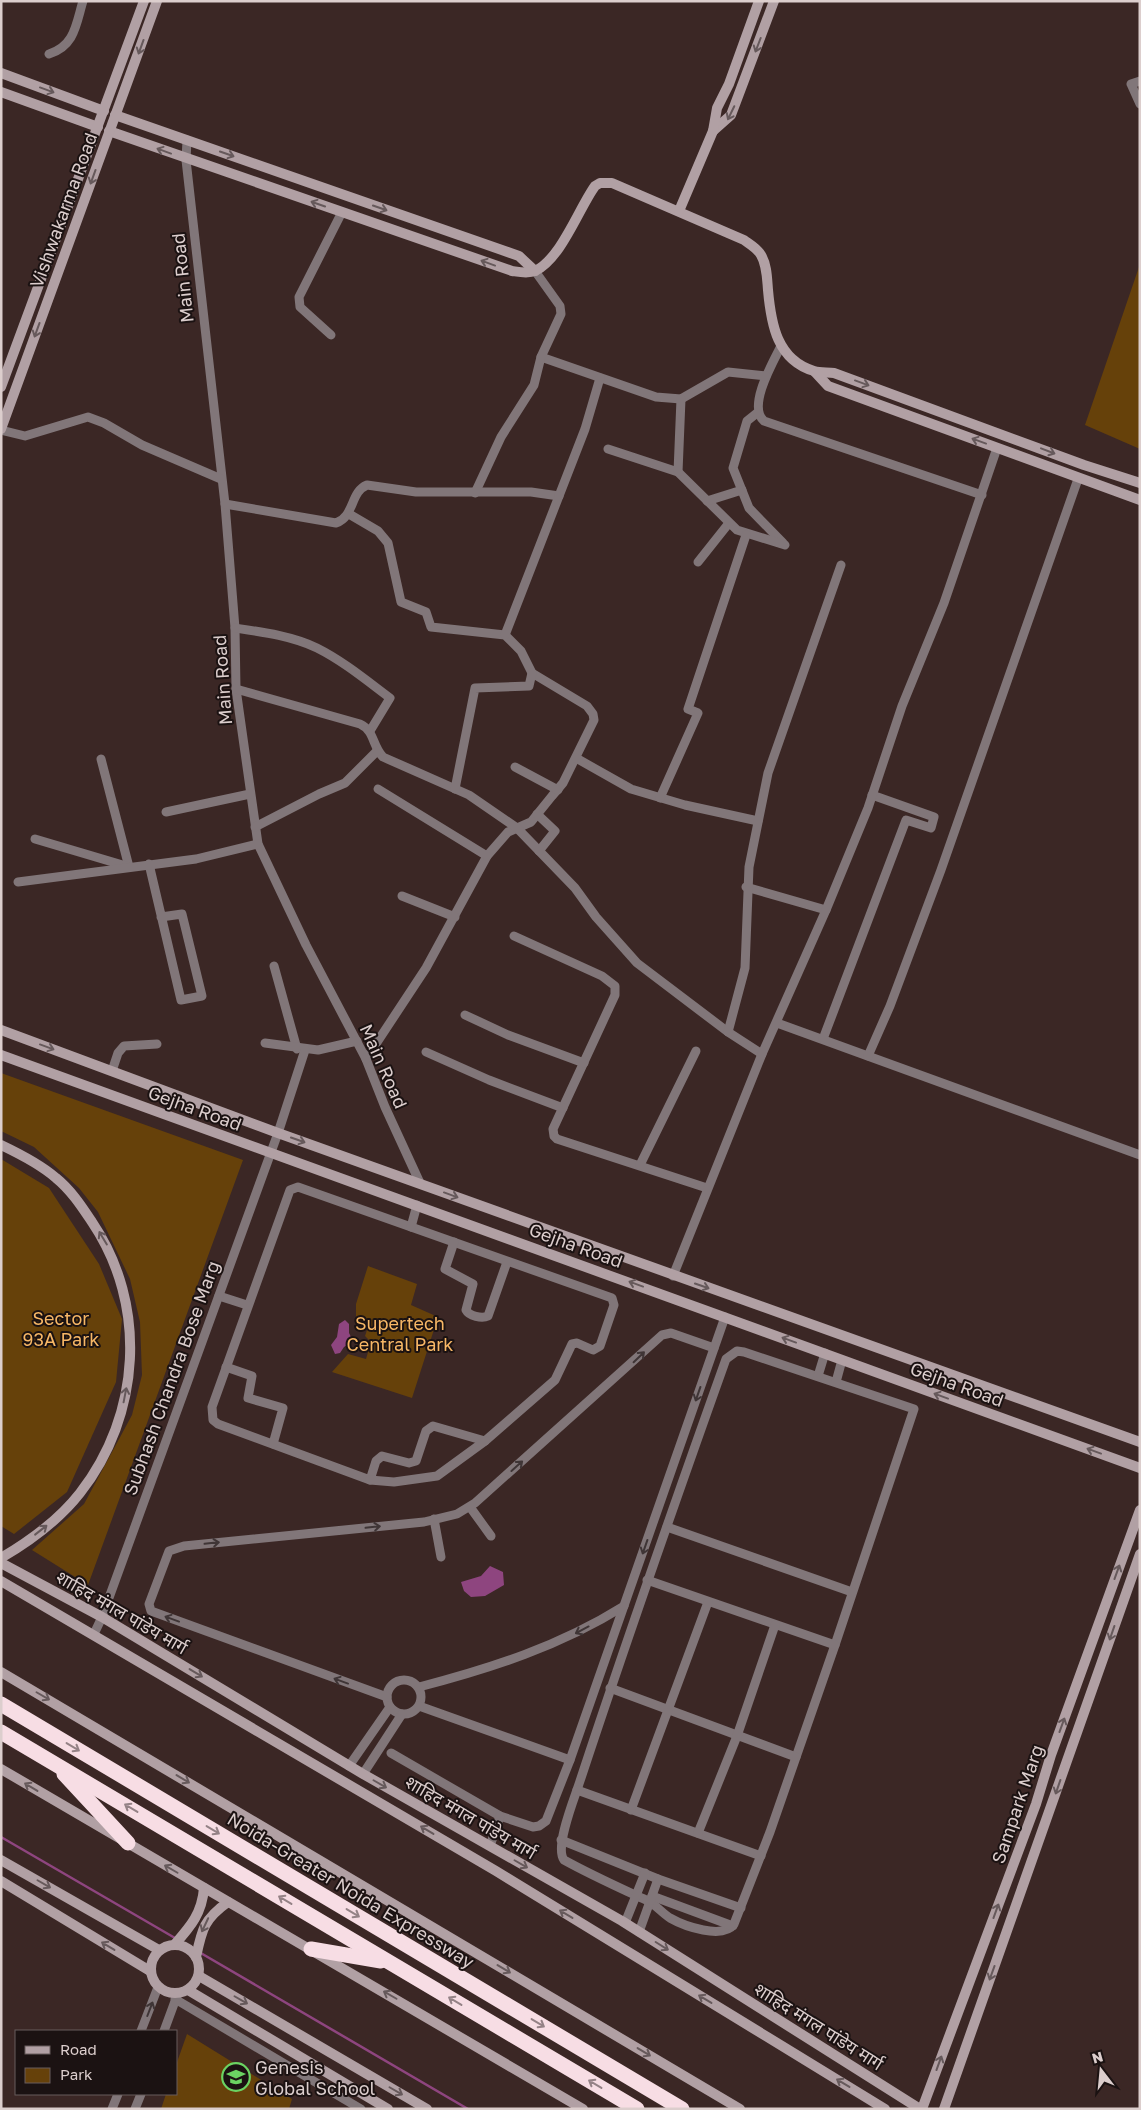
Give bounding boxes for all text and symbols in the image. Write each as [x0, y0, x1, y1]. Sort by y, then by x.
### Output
one-way arrow [752, 37, 762, 52]
one-way arrow [136, 39, 145, 54]
one-way arrow [39, 86, 54, 95]
one-way arrow [726, 105, 736, 120]
street label: Vishwakarma Road [25, 129, 101, 291]
one-way arrow [157, 146, 172, 155]
one-way arrow [219, 150, 234, 159]
one-way arrow [88, 169, 97, 184]
one-way arrow [310, 199, 326, 208]
one-way arrow [372, 204, 387, 213]
street label: Main Road [166, 232, 198, 324]
one-way arrow [481, 258, 496, 267]
one-way arrow [32, 321, 41, 337]
one-way arrow [854, 379, 869, 388]
one-way arrow [972, 436, 987, 445]
one-way arrow [1040, 447, 1055, 456]
street label: Main Road [208, 634, 236, 726]
street label: Main Road [356, 1020, 412, 1112]
one-way arrow [39, 1043, 54, 1052]
street label: Gejha Road [145, 1081, 245, 1135]
one-way arrow [289, 1136, 305, 1145]
one-way arrow [443, 1191, 458, 1200]
street label: Gejha Road [526, 1218, 626, 1272]
one-way arrow [97, 1232, 107, 1246]
street label: Subhash Chandra Bose Marg [118, 1258, 224, 1498]
one-way arrow [629, 1279, 644, 1288]
one-way arrow [694, 1282, 709, 1291]
park label: Sector 93A Park [23, 1307, 99, 1350]
park label: Supertech Central Park [346, 1312, 454, 1355]
one-way arrow [781, 1335, 797, 1344]
one-way arrow [632, 1352, 644, 1364]
street label: Gejha Road [907, 1357, 1007, 1411]
one-way arrow [693, 1386, 702, 1401]
one-way arrow [120, 1388, 130, 1404]
one-way arrow [934, 1391, 949, 1400]
one-way arrow [1087, 1446, 1102, 1455]
one-way arrow [511, 1460, 524, 1471]
one-way arrow [365, 1522, 381, 1532]
one-way arrow [34, 1525, 48, 1535]
one-way arrow [203, 1539, 219, 1548]
one-way arrow [640, 1539, 649, 1555]
one-way arrow [1113, 1565, 1122, 1580]
street label: शाहिद मंगल पांडेय मार्ग [52, 1566, 192, 1659]
one-way arrow [165, 1614, 180, 1623]
one-way arrow [575, 1625, 590, 1635]
one-way arrow [1107, 1625, 1116, 1641]
one-way arrow [188, 1669, 202, 1679]
one-way arrow [334, 1676, 349, 1685]
one-way arrow [36, 1692, 50, 1702]
one-way arrow [1058, 1717, 1067, 1733]
street label: Sampark Marg [986, 1742, 1048, 1866]
one-way arrow [66, 1743, 80, 1753]
street label: शाहिद मंगल पांडेय मार्ग [401, 1771, 541, 1864]
one-way arrow [176, 1774, 190, 1784]
one-way arrow [1053, 1778, 1063, 1794]
one-way arrow [373, 1779, 387, 1789]
one-way arrow [24, 1781, 38, 1791]
one-way arrow [124, 1803, 138, 1813]
street label: Noida-Greater Noida Expressway [224, 1807, 478, 1973]
one-way arrow [420, 1825, 434, 1835]
one-way arrow [205, 1826, 219, 1836]
one-way arrow [514, 1859, 529, 1869]
one-way arrow [164, 1863, 179, 1873]
one-way arrow [36, 1879, 51, 1889]
one-way arrow [279, 1895, 293, 1905]
one-way arrow [992, 1904, 1001, 1919]
one-way arrow [345, 1908, 360, 1918]
one-way arrow [559, 1909, 573, 1919]
one-way arrow [200, 1917, 210, 1932]
one-way arrow [102, 1941, 116, 1951]
one-way arrow [654, 1941, 668, 1951]
one-way arrow [496, 1964, 510, 1974]
one-way arrow [987, 1965, 997, 1981]
street label: शाहिद मंगल पांडेय मार्ग [750, 1978, 888, 2075]
one-way arrow [383, 1990, 397, 2000]
one-way arrow [698, 1993, 712, 2003]
one-way arrow [449, 1995, 463, 2005]
one-way arrow [233, 1996, 247, 2006]
one-way arrow [146, 2002, 155, 2017]
one-way arrow [530, 2018, 544, 2028]
legend [15, 2030, 178, 2095]
text: Road [60, 2040, 97, 2058]
north arrow [1076, 2045, 1126, 2095]
one-way arrow [636, 2047, 650, 2057]
text: N [1090, 2047, 1105, 2067]
place label: Genesis Global School [255, 2056, 376, 2099]
one-way arrow [935, 2056, 944, 2071]
school or university icon: Genesis Global School [221, 2062, 251, 2092]
text: Park [60, 2065, 93, 2083]
one-way arrow [588, 2078, 602, 2088]
one-way arrow [837, 2078, 851, 2088]
one-way arrow [389, 2086, 403, 2096]

